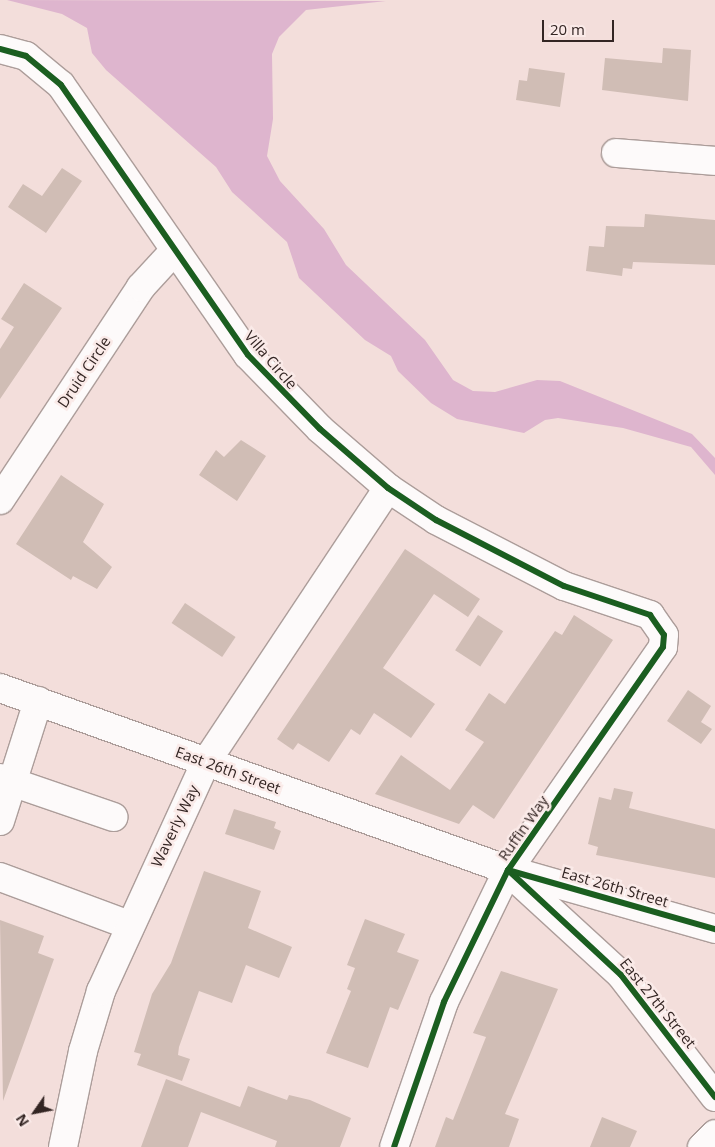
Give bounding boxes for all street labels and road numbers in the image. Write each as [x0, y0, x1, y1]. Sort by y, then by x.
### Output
street label: Villa Circle [241, 327, 301, 393]
street label: Druid Circle [54, 333, 114, 411]
street label: East 26th Street [173, 743, 283, 797]
street label: Waverly Way [147, 782, 203, 870]
street label: Ruffin Way [494, 792, 552, 864]
street label: East 26th Street [559, 863, 671, 911]
street label: East 27th Street [616, 954, 700, 1052]

